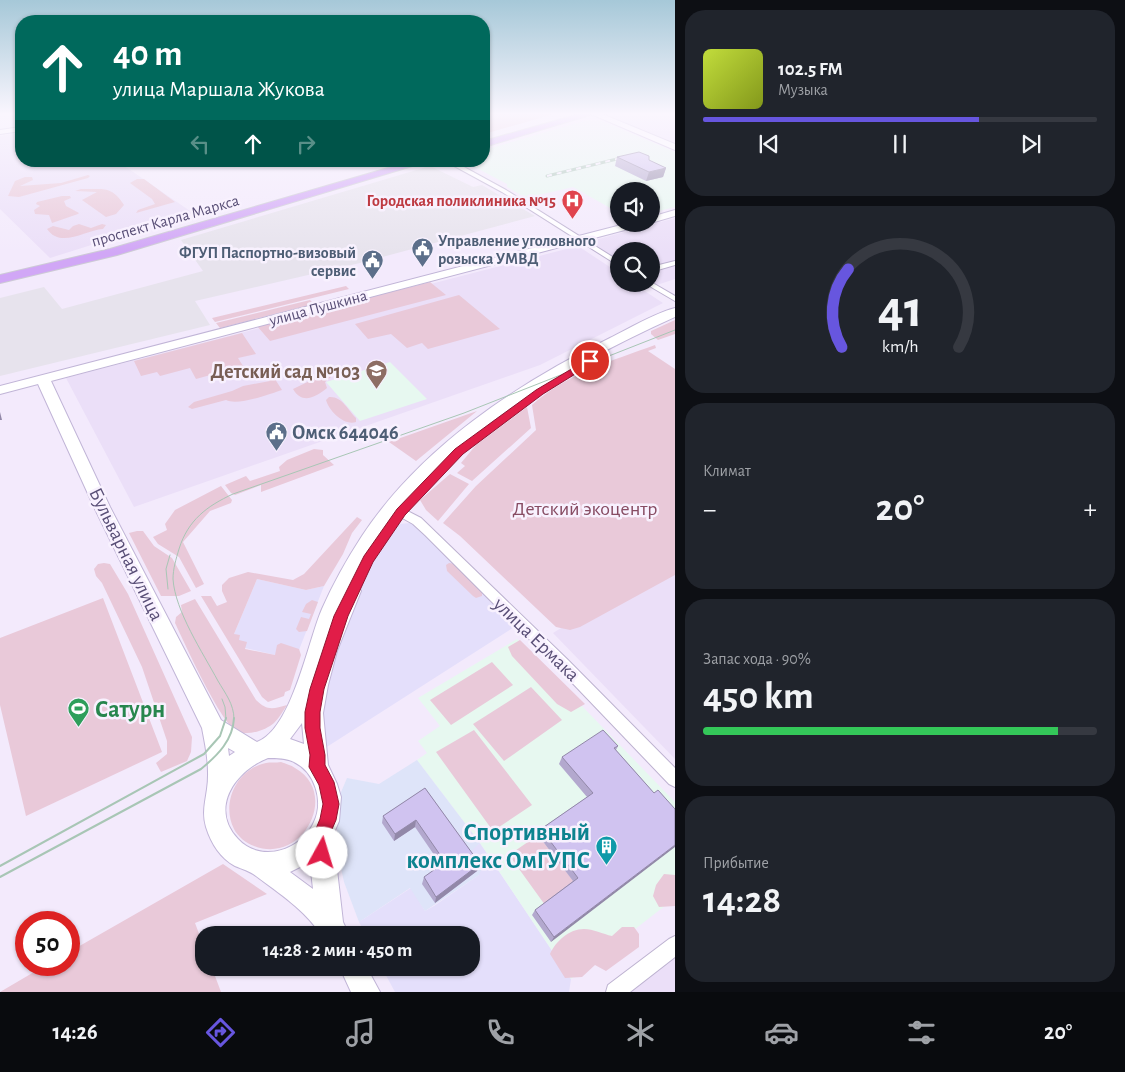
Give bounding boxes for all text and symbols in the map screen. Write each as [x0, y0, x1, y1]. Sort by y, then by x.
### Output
icon: ahead [30, 35, 95, 100]
text: 40 m [113, 37, 182, 72]
text: 102.5 FM [778, 60, 843, 79]
text: улица Маршала Жукова [113, 78, 325, 100]
text: Музыка [778, 82, 828, 98]
icon: left [186, 130, 214, 158]
icon: ahead [239, 130, 267, 158]
icon: right [292, 130, 320, 158]
icon: previous [755, 130, 783, 158]
icon: pause [886, 130, 914, 158]
icon: next [1017, 130, 1045, 158]
map controls [610, 182, 660, 292]
button: sound [610, 182, 660, 232]
hospital icon: Городская поликлиника №15 [560, 188, 584, 219]
street label: проспект Карла Маркса [90, 192, 241, 250]
place label: Городская поликлиника №15 [366, 193, 556, 209]
place label: Управление уголовного розыска УМВД [438, 233, 596, 267]
public building icon: Управление уголовного розыска УМВД [410, 237, 434, 268]
button: search [610, 242, 660, 292]
place label: ФГУП Паспортно-визовый сервис [179, 245, 356, 279]
public building icon: ФГУП Паспортно-визовый сервис [360, 249, 384, 280]
text: 41 [878, 284, 922, 336]
street label: улица Пушкина [267, 287, 369, 330]
text: km/h [882, 338, 918, 356]
pin [569, 340, 611, 382]
icon: arrive [576, 347, 604, 375]
school or university icon: Детский сад №103 [364, 359, 388, 390]
place label: Детский сад №103 [211, 362, 360, 382]
public building icon: Омск 644046 [264, 420, 288, 451]
place label: Омск 644046 [292, 423, 399, 443]
text: Климат [703, 463, 751, 479]
street label: Бульварная улица [85, 485, 167, 624]
text: 20° [876, 490, 924, 528]
text: − [703, 496, 716, 524]
text: + [1084, 496, 1097, 524]
park label: Детский экоцентр [512, 499, 658, 519]
street label: улица Ермака [489, 593, 583, 685]
text: Запас хода · 90% [703, 651, 811, 667]
text: 450 km [703, 678, 814, 716]
sports icon: Сатурн [67, 697, 91, 728]
place label: Сатурн [95, 698, 165, 722]
place label: Спортивный комплекс ОмГУПС [406, 821, 590, 873]
position arrow [295, 826, 347, 878]
building icon: Спортивный комплекс ОмГУПС [594, 834, 618, 865]
text: Прибытие [703, 855, 769, 871]
text: 14:28 [703, 882, 781, 920]
speed limit sign: 50 [15, 911, 80, 976]
text: 14:28 · 2 мин · 450 m [263, 941, 412, 960]
icon: directions [203, 1015, 238, 1050]
icon: music [343, 1015, 378, 1050]
icon: phone [483, 1015, 518, 1050]
icon: climate [623, 1015, 658, 1050]
icon: car [764, 1015, 799, 1050]
icon: filters [904, 1015, 939, 1050]
text: 14:26 [53, 1021, 98, 1043]
text: 20° [1044, 1021, 1072, 1043]

